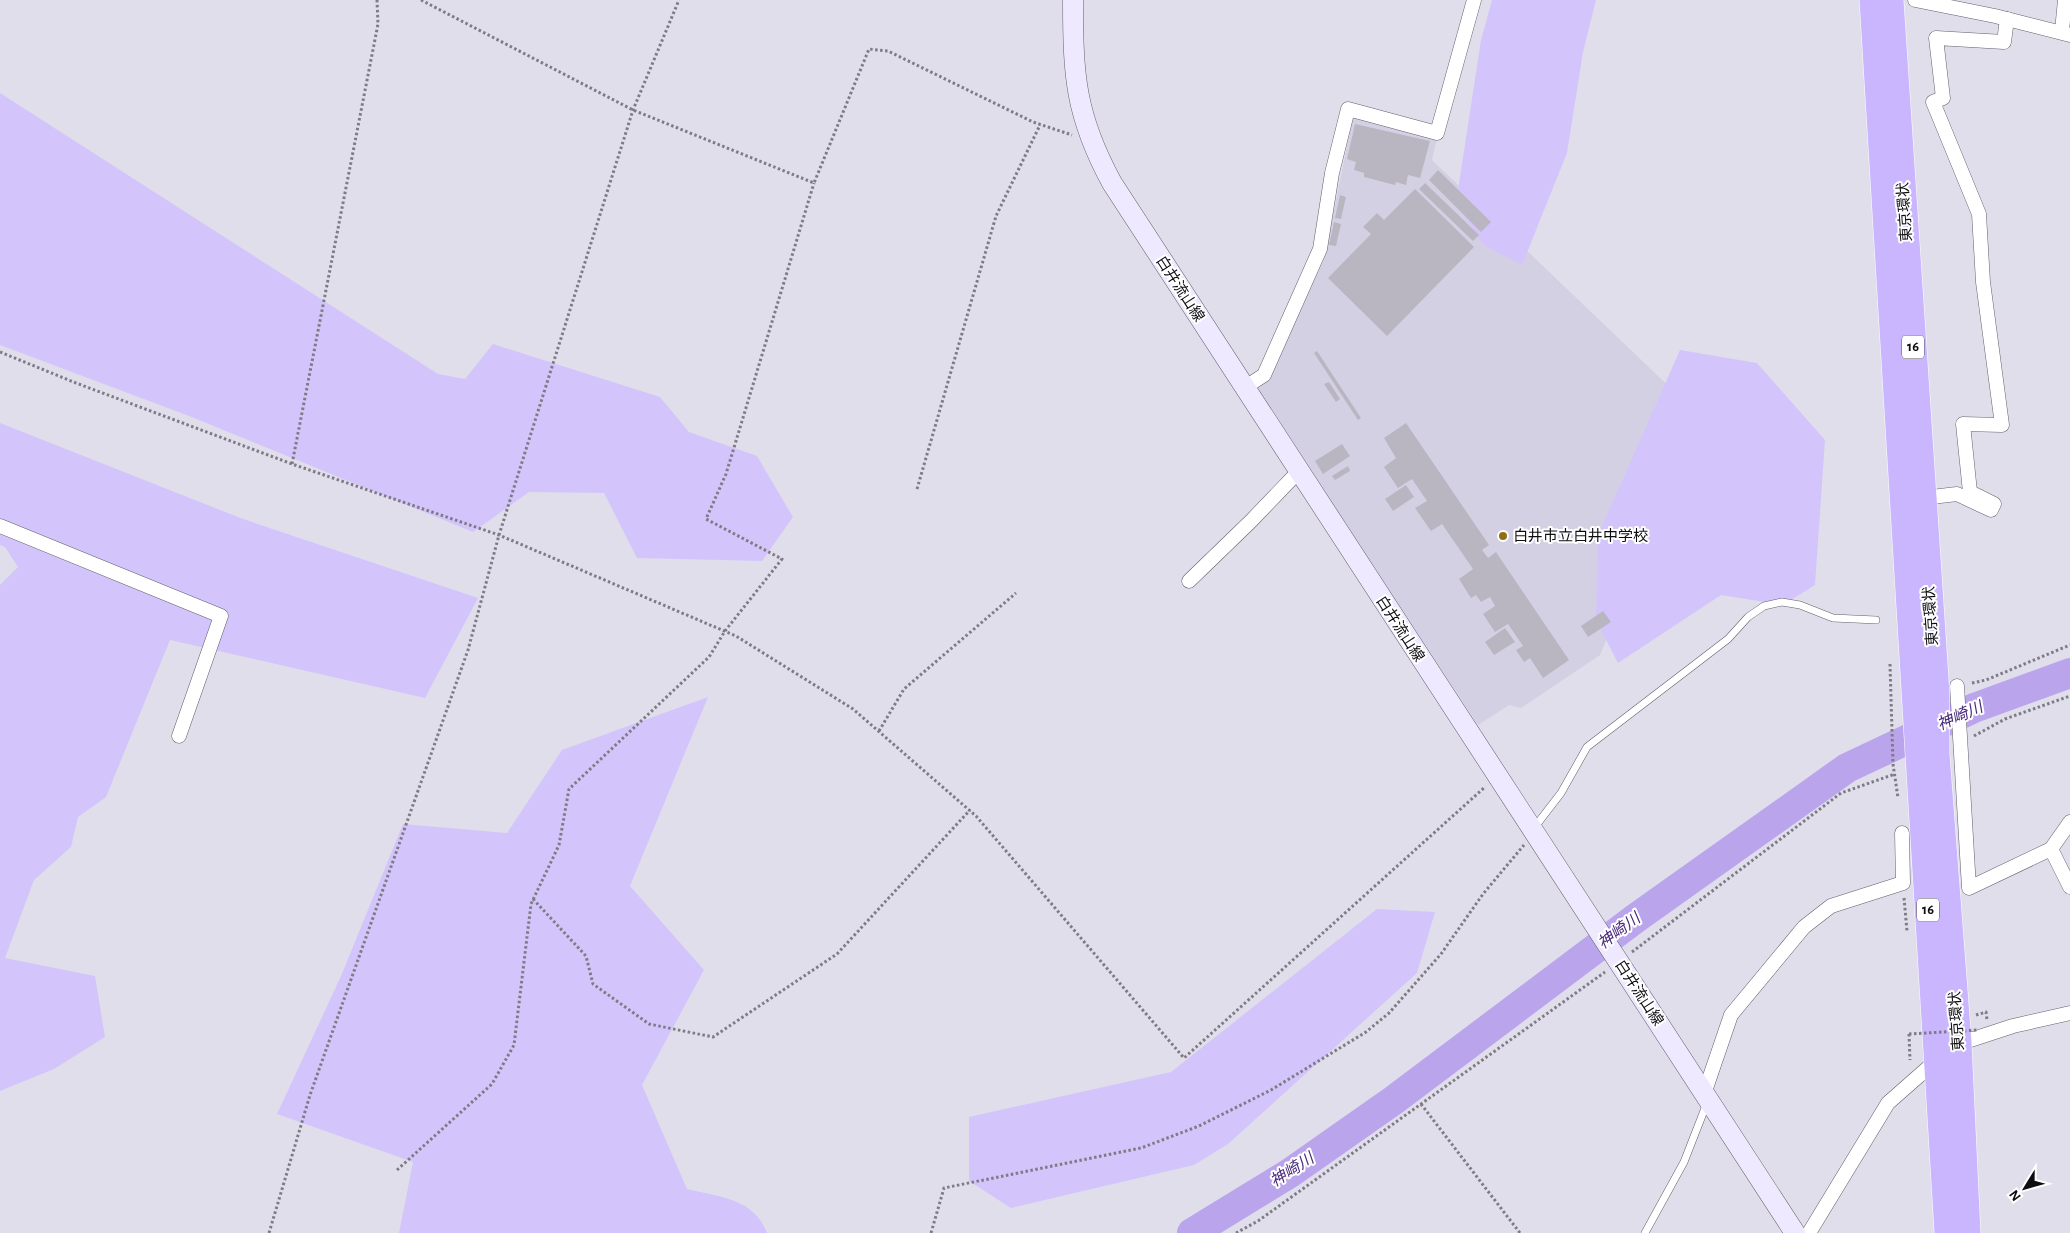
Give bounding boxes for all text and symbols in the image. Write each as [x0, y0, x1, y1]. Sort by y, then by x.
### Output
street label: 東京環状 [1893, 182, 1915, 243]
street label: 白井流山線 [1153, 252, 1208, 325]
road number: 16 [1902, 336, 1924, 358]
place label: 白井市立白井中学校 [1513, 527, 1648, 544]
marker: 白井市立白井中学校 [1497, 530, 1509, 542]
street label: 東京環状 [1919, 586, 1941, 647]
street label: 白井流山線 [1373, 592, 1428, 665]
water label: 神崎川 [1934, 697, 1987, 733]
road number: 16 [1917, 898, 1939, 922]
water label: 神崎川 [1594, 908, 1645, 952]
street label: 白井流山線 [1612, 956, 1667, 1029]
street label: 東京環状 [1945, 991, 1967, 1052]
water label: 神崎川 [1267, 1148, 1318, 1190]
north arrow [2000, 1163, 2050, 1213]
text: N [2007, 1187, 2024, 1203]

